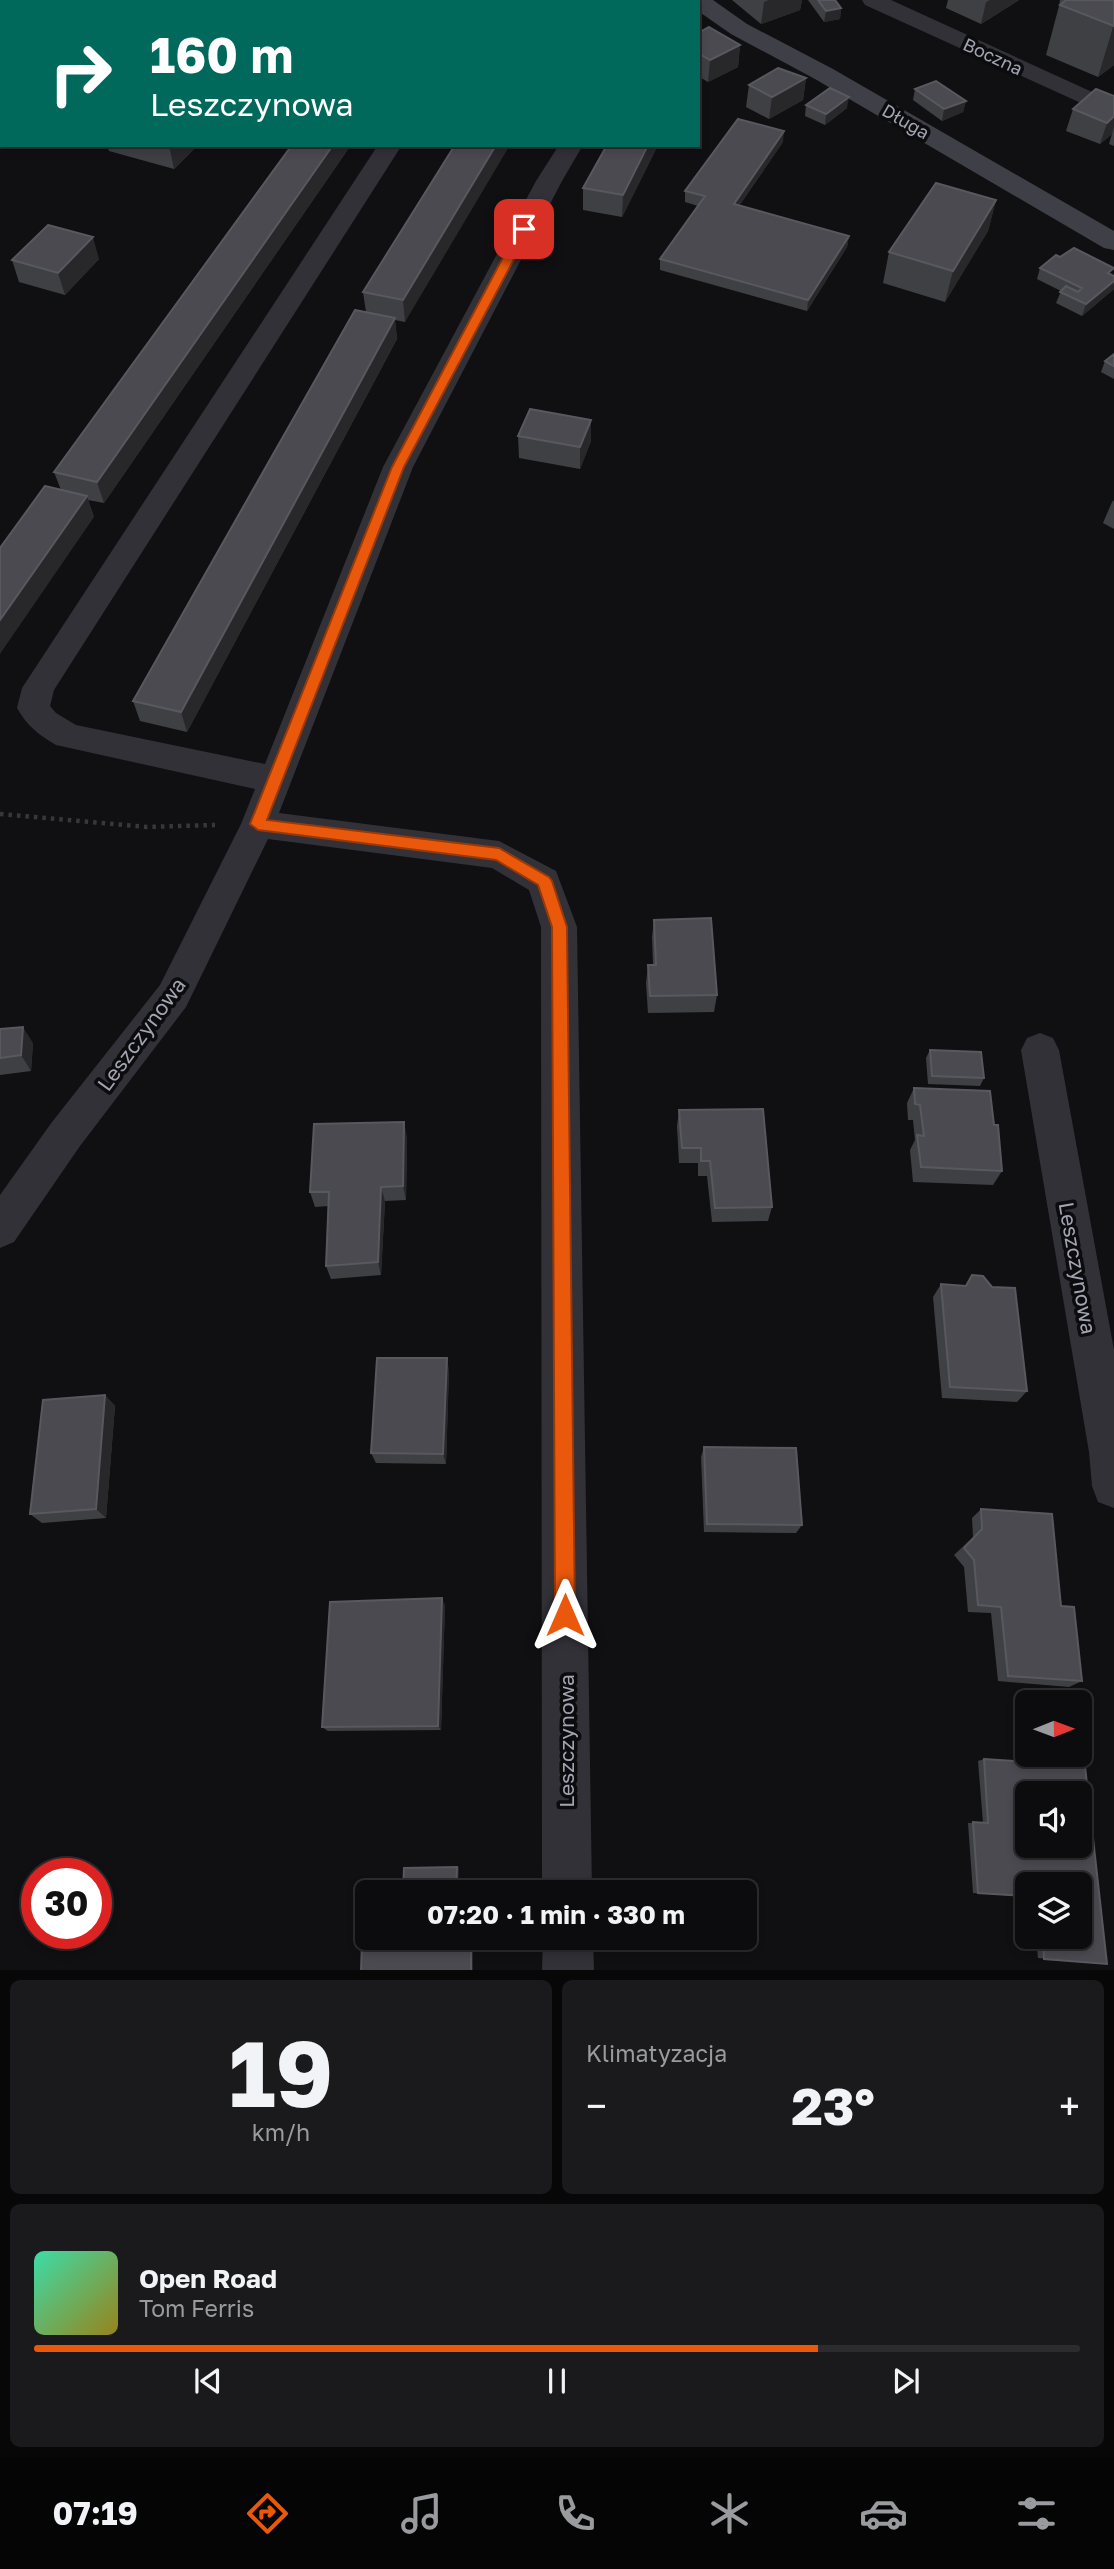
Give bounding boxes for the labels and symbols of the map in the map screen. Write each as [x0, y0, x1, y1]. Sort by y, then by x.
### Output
street label: Boczna [960, 33, 1026, 79]
street label: Długa [878, 99, 934, 143]
pin [494, 199, 554, 259]
street label: Leszczynowa [91, 972, 191, 1096]
street label: Leszczynowa [1054, 1200, 1102, 1336]
position arrow [528, 1578, 602, 1652]
street label: Leszczynowa [553, 1674, 579, 1808]
north arrow [1015, 1690, 1092, 1768]
speed limit sign: 30 [21, 1858, 112, 1949]

